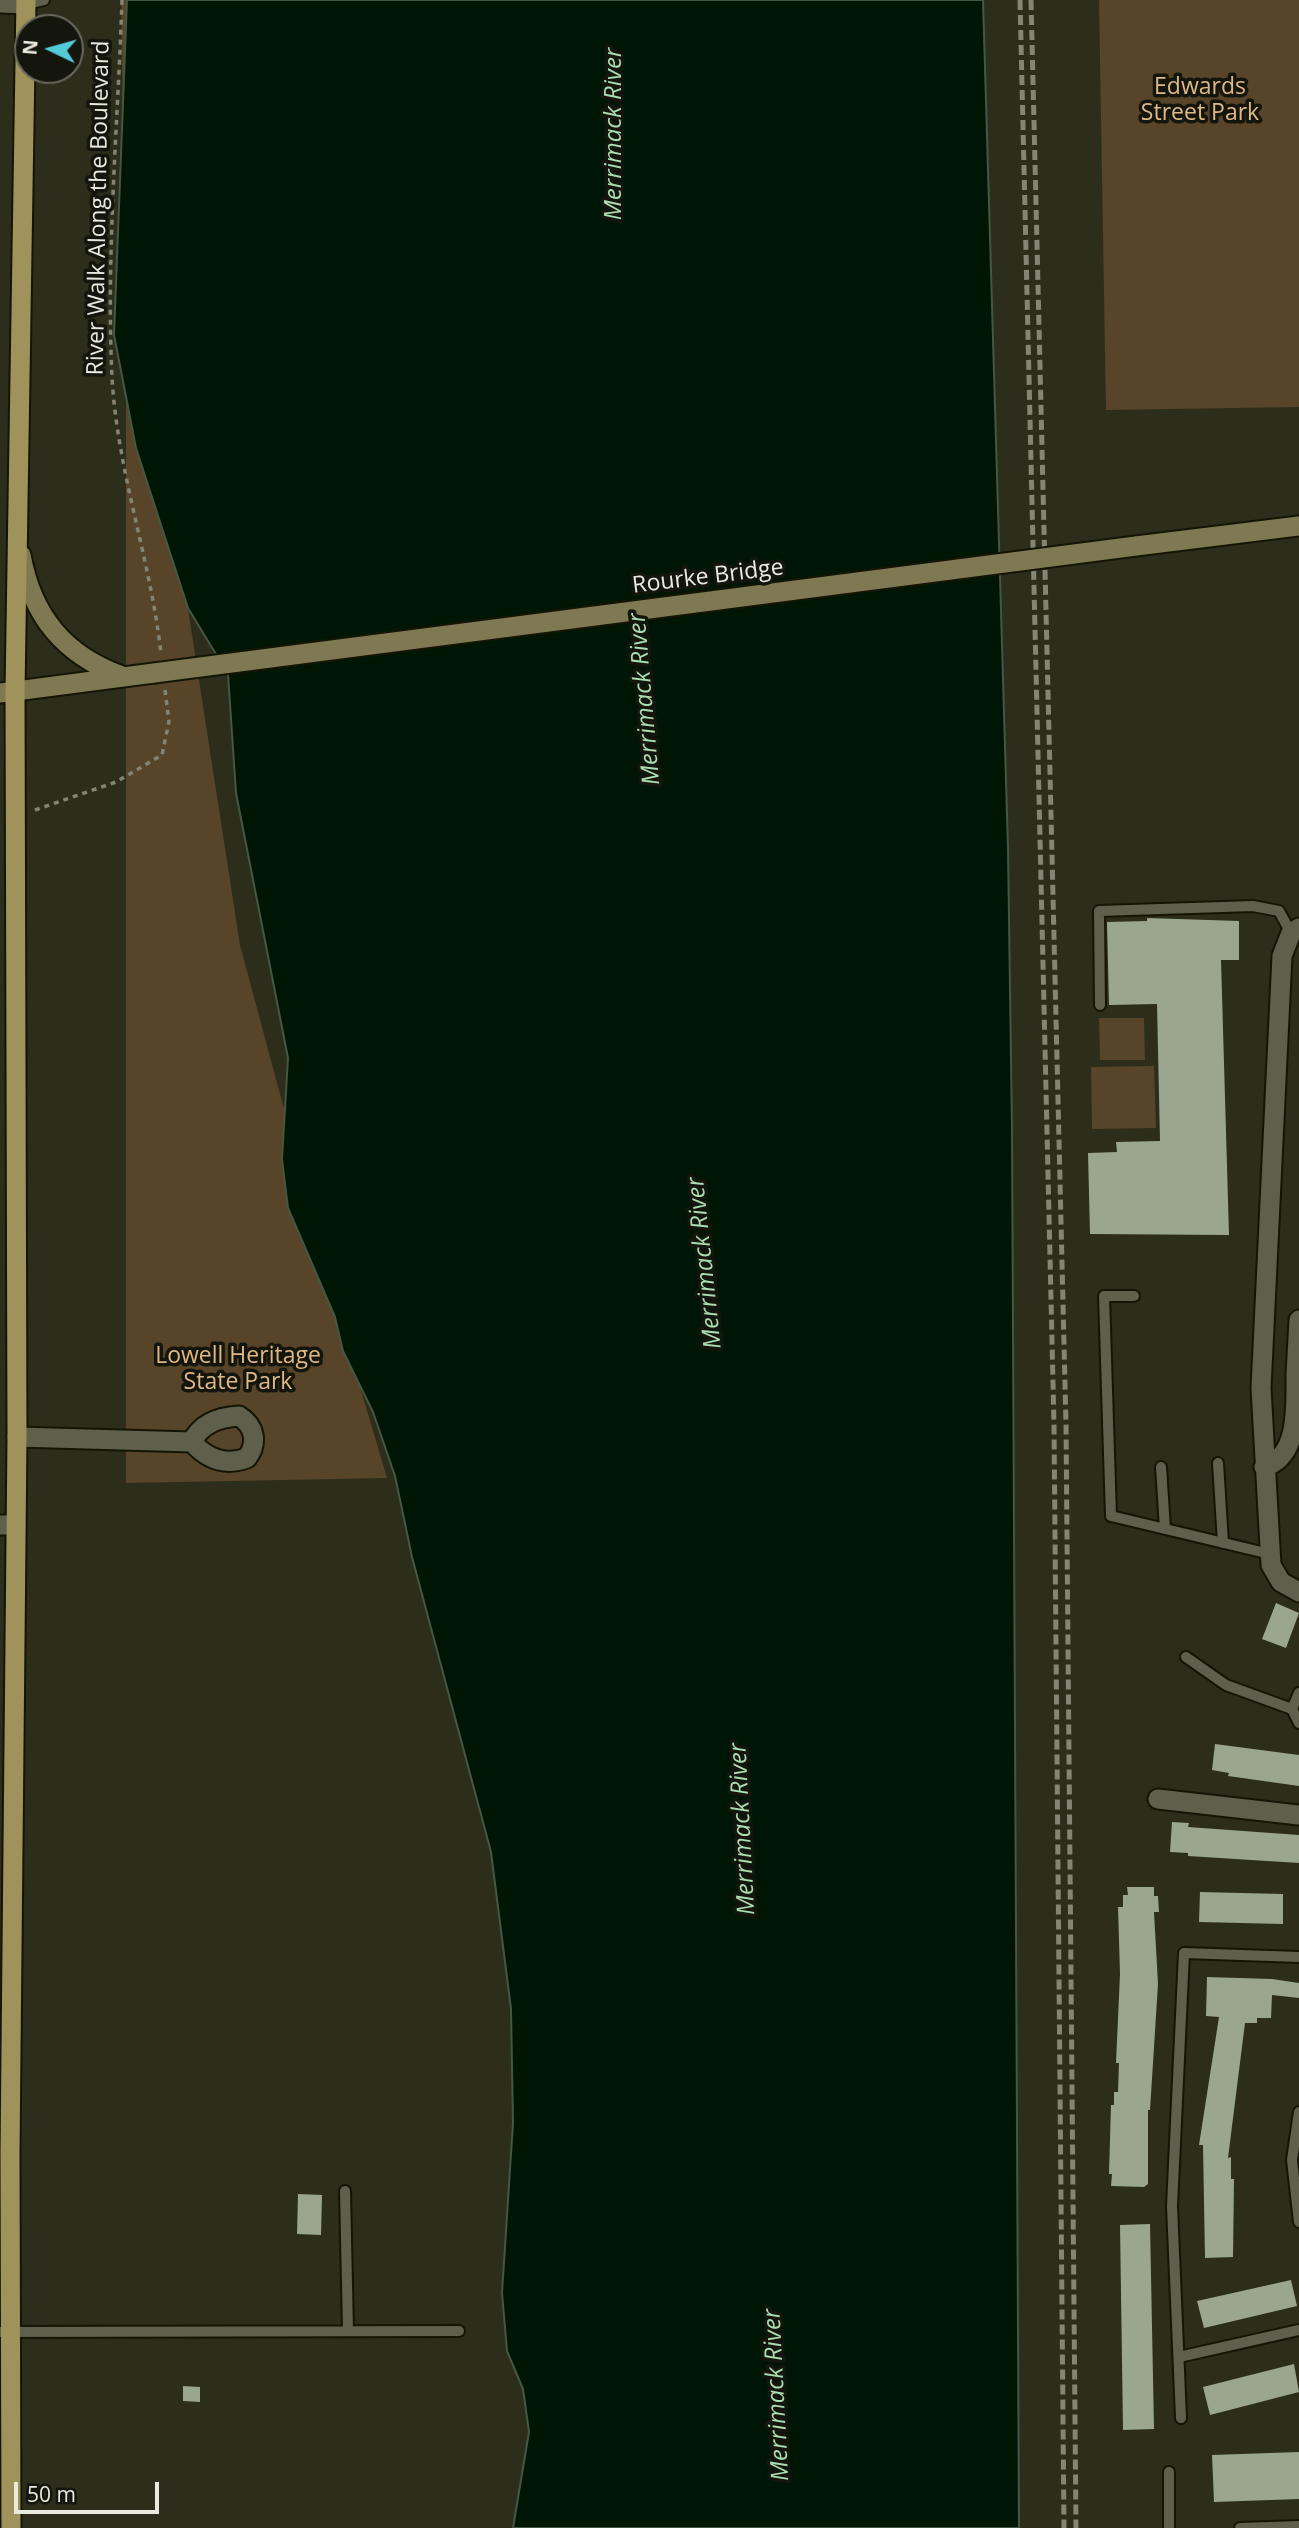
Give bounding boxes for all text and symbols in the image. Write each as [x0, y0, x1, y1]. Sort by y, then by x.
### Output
north arrow [14, 14, 84, 84]
text: N [16, 39, 44, 56]
street label: River Walk Along the Boulevard [82, 40, 116, 376]
water label: Merrimack River [600, 48, 628, 220]
park label: Edwards Street Park [1141, 73, 1259, 127]
street label: Rourke Bridge [631, 554, 785, 600]
water label: Merrimack River [623, 612, 667, 786]
water label: Merrimack River [682, 1176, 728, 1350]
park label: Lowell Heritage State Park [155, 1342, 321, 1396]
water label: Merrimack River [724, 1742, 762, 1916]
water label: Merrimack River [758, 2308, 796, 2482]
scale bar [18, 2468, 163, 2512]
text: 50 m [27, 2480, 76, 2508]

